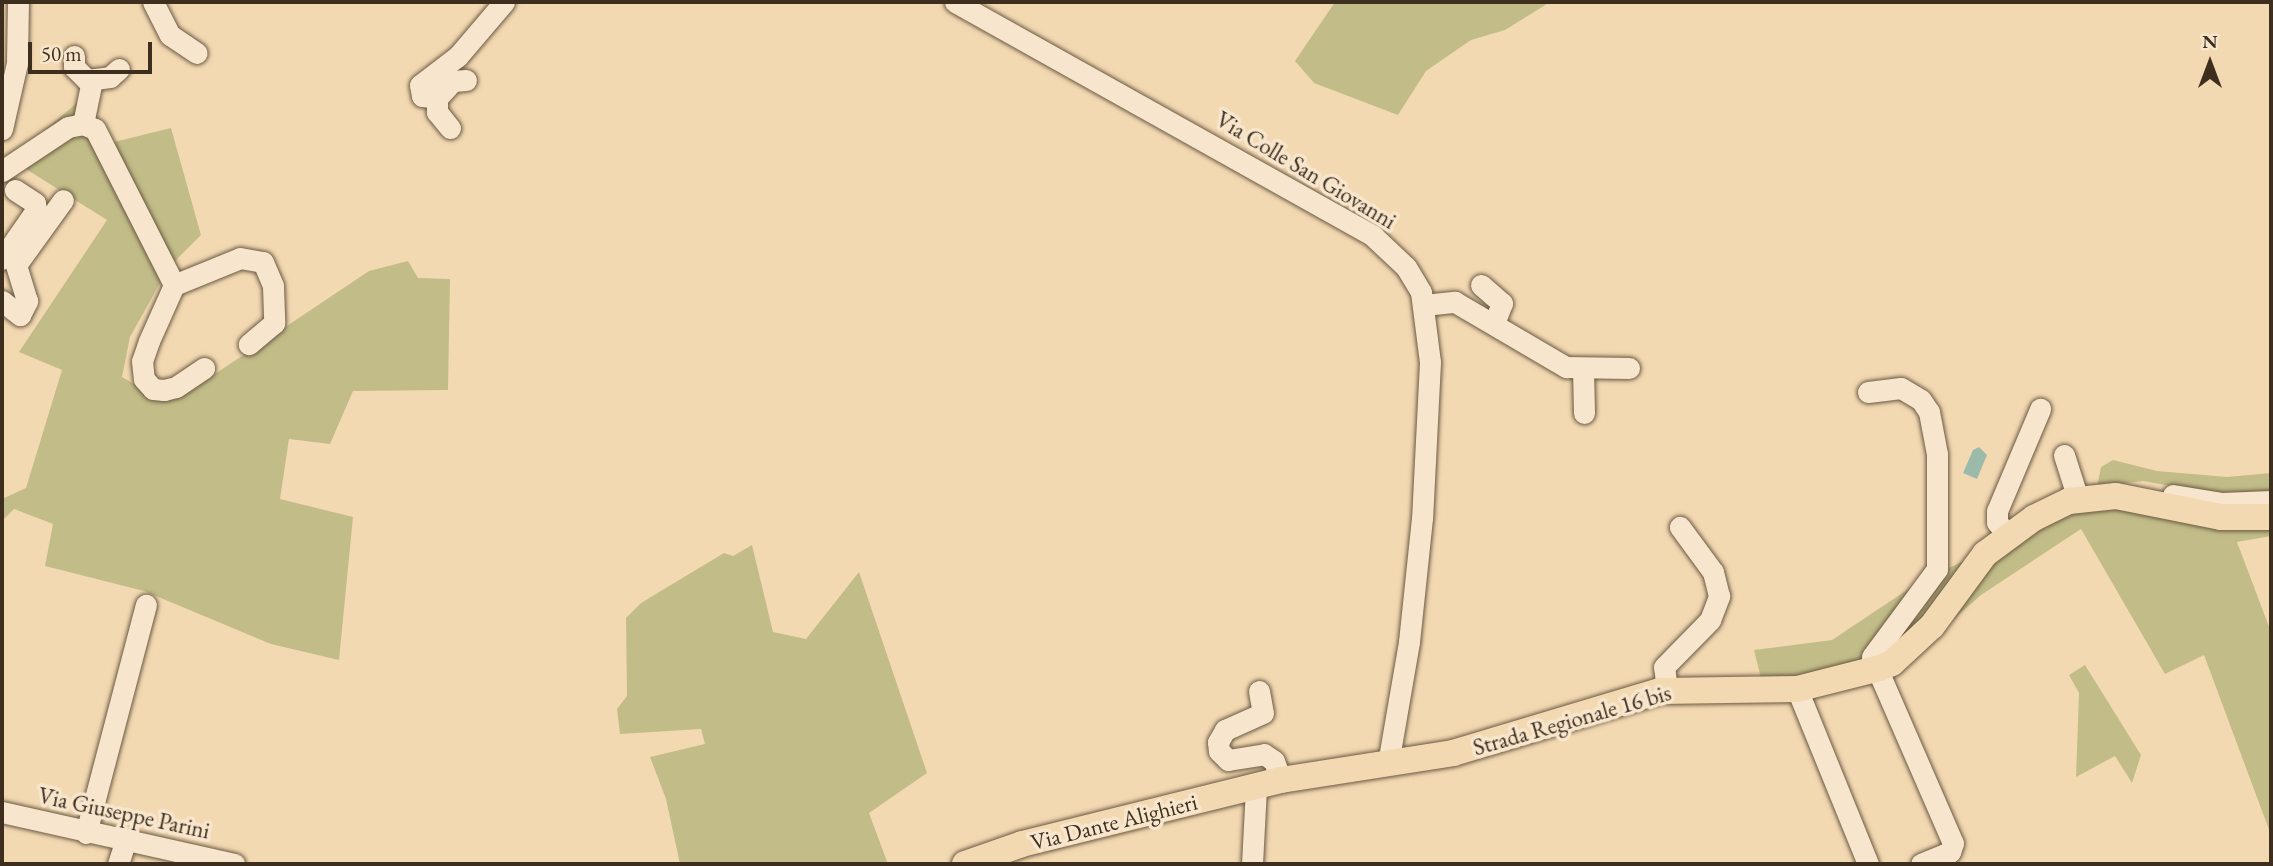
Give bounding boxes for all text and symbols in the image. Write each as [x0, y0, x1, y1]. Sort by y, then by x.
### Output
scale bar [32, 28, 156, 72]
north arrow [2175, 28, 2245, 98]
text: N [2202, 29, 2218, 54]
text: 50 m [41, 40, 82, 67]
street label: Via Colle San Giovanni [1211, 105, 1401, 235]
street label: Strada Regionale 16 bis [1470, 679, 1674, 761]
street label: Via Giuseppe Parini [36, 781, 212, 845]
street label: Via Dante Alighieri [1028, 788, 1200, 856]

